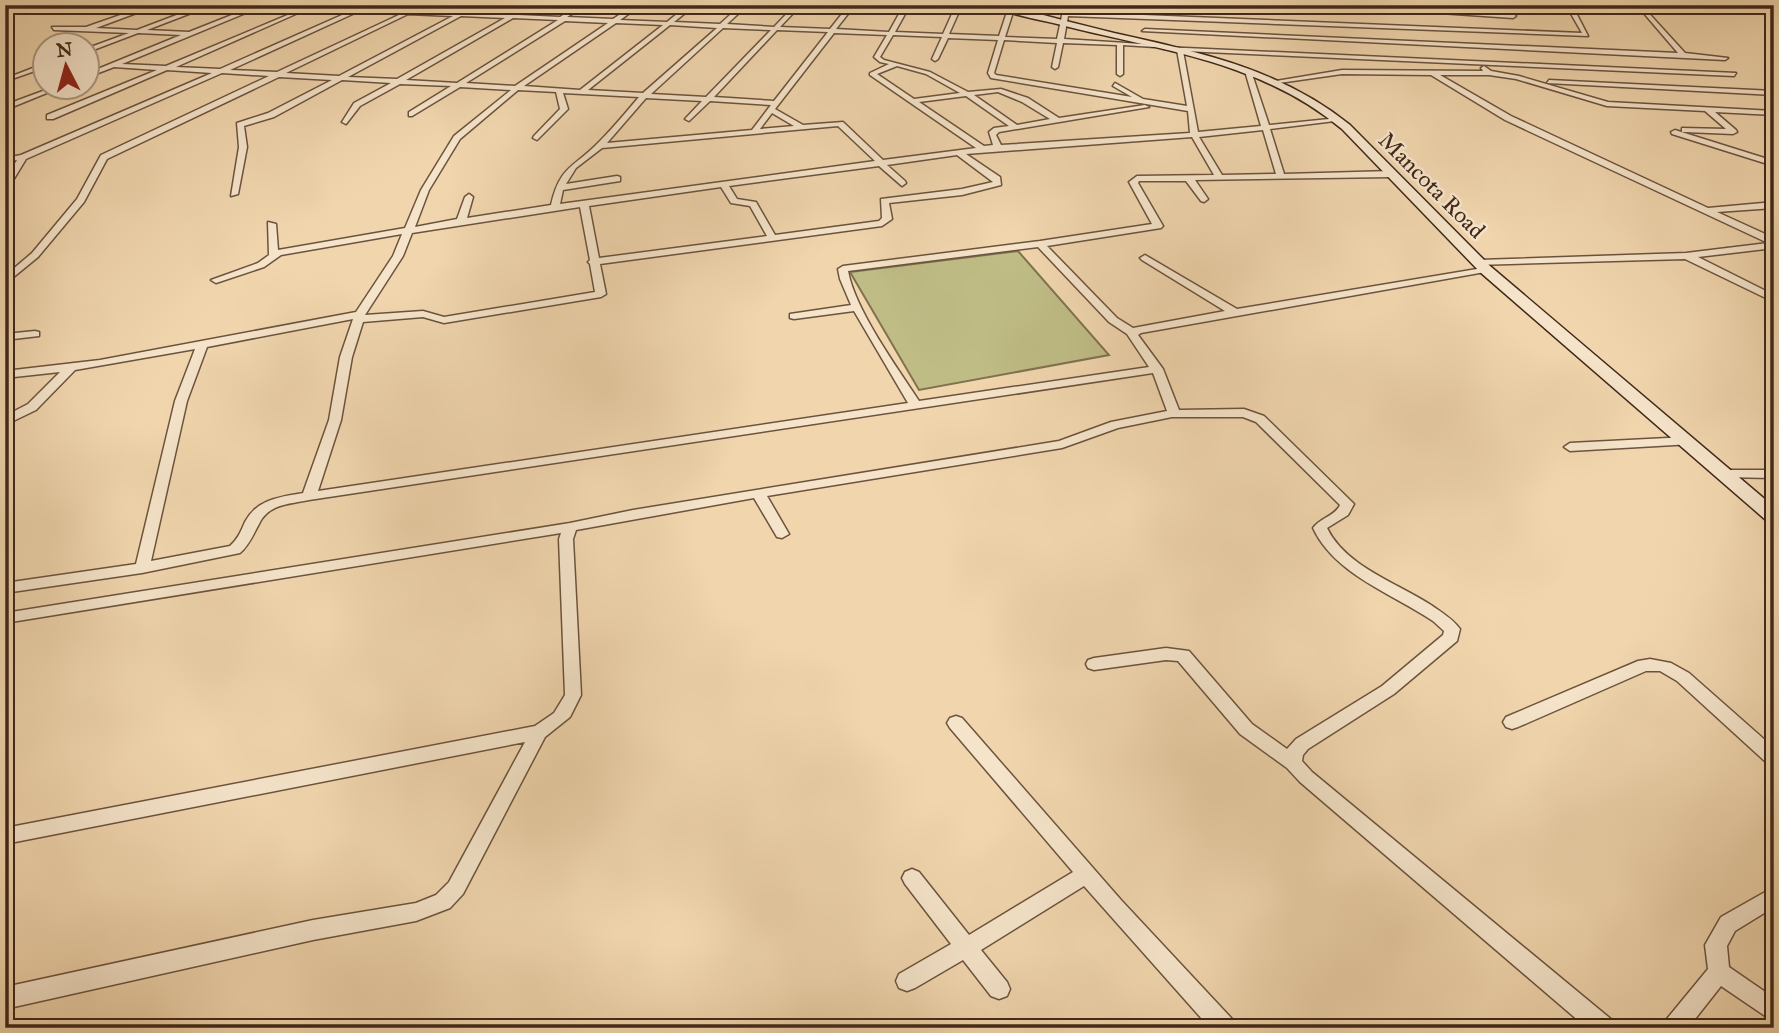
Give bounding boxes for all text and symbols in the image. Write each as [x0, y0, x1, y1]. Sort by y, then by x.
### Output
north arrow [32, 32, 102, 102]
text: N [55, 37, 73, 62]
street label: Mancota Road [1373, 126, 1491, 244]

